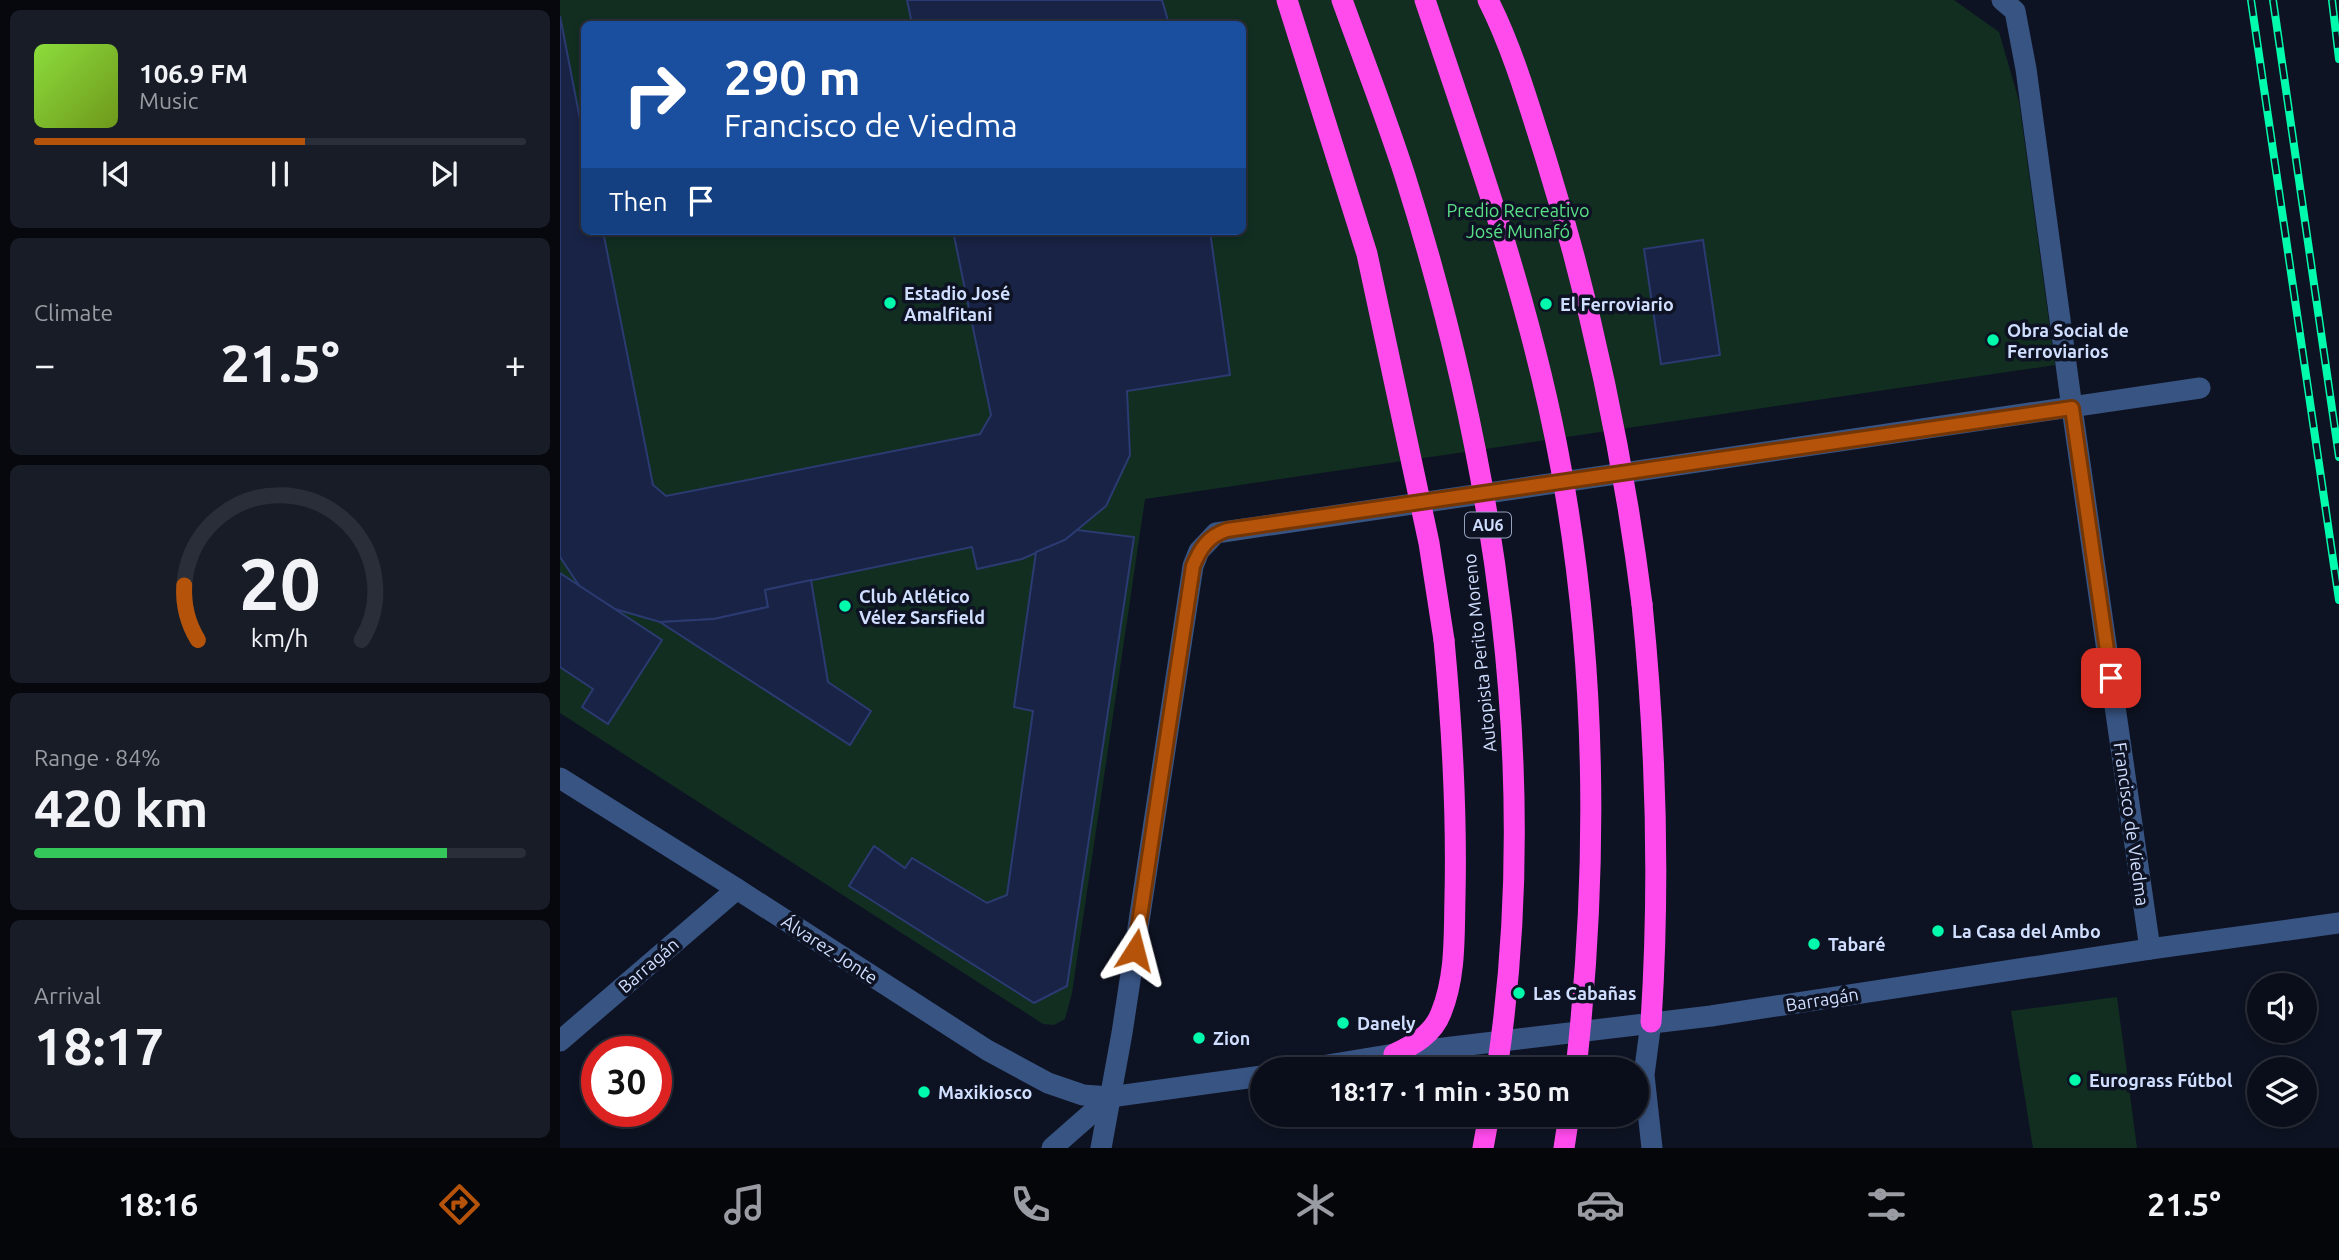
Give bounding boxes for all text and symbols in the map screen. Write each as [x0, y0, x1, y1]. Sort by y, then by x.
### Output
icon: right [609, 49, 700, 140]
text: 290 m [724, 49, 861, 104]
text: 106.9 FM [139, 59, 248, 88]
text: Music [139, 88, 198, 113]
text: Francisco de Viedma [724, 107, 1018, 143]
icon: previous [97, 155, 135, 193]
icon: pause [261, 155, 299, 193]
icon: next [425, 155, 463, 193]
icon: arrive [682, 182, 720, 220]
text: Then [609, 187, 668, 216]
park label: Predio Recreativo José Munafó [1446, 200, 1590, 241]
place label: Estadio José Amalfitani [904, 283, 1010, 324]
place label: El Ferroviario [1560, 294, 1674, 314]
marker: Estadio José Amalfitani [882, 295, 898, 311]
marker: El Ferroviario [1538, 296, 1554, 312]
text: Climate [34, 300, 113, 325]
place label: Obra Social de Ferroviarios [2007, 320, 2129, 361]
marker: Obra Social de Ferroviarios [1985, 332, 2001, 348]
text: 21.5° [220, 334, 340, 392]
text: − [34, 343, 55, 385]
text: + [505, 343, 526, 385]
road number: AU6 [1465, 512, 1511, 538]
text: 20 [239, 542, 321, 624]
street label: Autopista Perito Moreno [1459, 553, 1499, 753]
place label: Club Atlético Vélez Sarsfield [859, 586, 985, 627]
marker: Club Atlético Vélez Sarsfield [837, 598, 853, 614]
text: km/h [251, 624, 309, 652]
pin [2081, 648, 2141, 708]
icon: arrive [2092, 659, 2130, 697]
street label: Francisco de Viedma [2111, 741, 2153, 907]
text: Range · 84% [34, 745, 161, 770]
text: 420 km [34, 779, 208, 837]
street label: Álvarez Jonte [778, 910, 882, 987]
position arrow [1098, 913, 1172, 987]
place label: La Casa del Ambo [1952, 921, 2101, 941]
marker: La Casa del Ambo [1930, 923, 1946, 939]
street label: Barragán [614, 933, 682, 997]
place label: Tabaré [1828, 934, 1886, 954]
marker: Tabaré [1806, 936, 1822, 952]
map controls [2247, 973, 2317, 1127]
button: sound [2247, 973, 2317, 1043]
text: Arrival [34, 983, 101, 1008]
place label: Las Cabañas [1533, 983, 1636, 1003]
street label: Barragán [1784, 983, 1860, 1015]
marker: Las Cabañas [1511, 985, 1527, 1001]
place label: Danely [1357, 1013, 1416, 1033]
marker: Danely [1335, 1015, 1351, 1031]
text: 18:17 [34, 1017, 164, 1075]
place label: Zion [1213, 1028, 1250, 1048]
marker: Zion [1191, 1030, 1207, 1046]
speed limit sign: 30 [581, 1036, 672, 1127]
button: layers [2247, 1057, 2317, 1127]
place label: Eurograss Fútbol [2089, 1070, 2233, 1090]
marker: Eurograss Fútbol [2067, 1072, 2083, 1088]
text: 18:17 · 1 min · 350 m [1329, 1077, 1570, 1106]
place label: Maxikiosco [938, 1082, 1032, 1102]
marker: Maxikiosco [916, 1084, 932, 1100]
icon: directions [435, 1180, 484, 1229]
icon: music [720, 1180, 769, 1229]
icon: phone [1006, 1180, 1055, 1229]
icon: climate [1291, 1180, 1340, 1229]
icon: car [1576, 1180, 1625, 1229]
icon: filters [1862, 1180, 1911, 1229]
text: 18:16 [118, 1186, 198, 1222]
text: 21.5° [2147, 1186, 2221, 1222]

